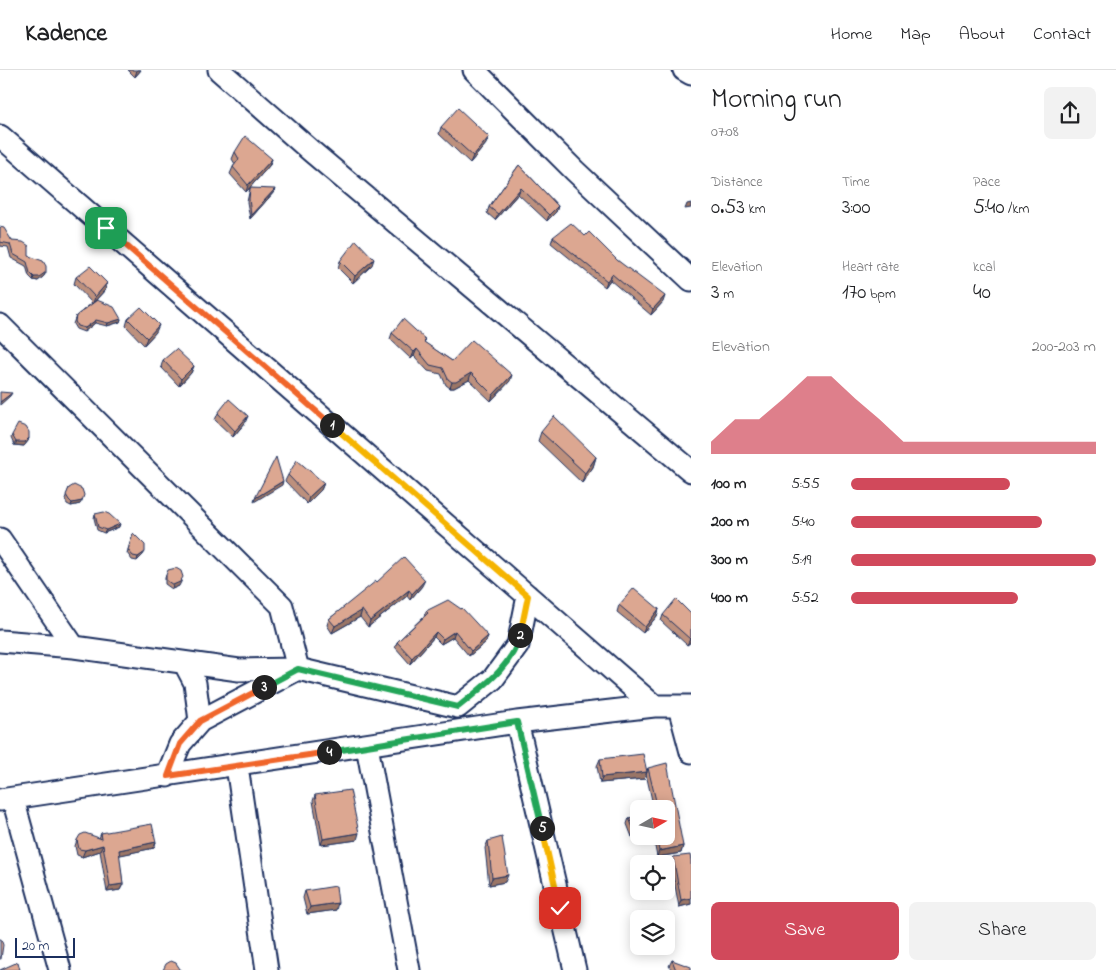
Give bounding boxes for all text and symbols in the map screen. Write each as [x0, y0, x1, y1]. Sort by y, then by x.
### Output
text: Kadence [25, 17, 107, 52]
text: Home [831, 22, 872, 48]
text: Map [900, 22, 931, 48]
text: About [959, 22, 1005, 48]
text: Contact [1033, 22, 1091, 48]
text: Morning run [711, 80, 842, 121]
button: share [1044, 87, 1096, 139]
text: 07:08 [711, 120, 739, 144]
text: Distance [711, 172, 763, 193]
text: Time [842, 172, 870, 193]
text: Pace [973, 172, 1000, 193]
text: 0.53 [711, 193, 745, 223]
text: 3:00 [842, 193, 871, 223]
text: 5:40 [973, 193, 1005, 223]
text: km [745, 199, 766, 220]
text: /km [1005, 199, 1029, 220]
pin [85, 207, 127, 249]
icon: arrive [92, 214, 120, 242]
text: Elevation [711, 257, 762, 278]
text: Heart rate [842, 257, 899, 278]
text: kcal [973, 257, 995, 278]
text: 3 [711, 278, 720, 308]
text: 170 [842, 278, 866, 308]
text: 40 [973, 278, 991, 308]
text: m [720, 284, 734, 305]
text: bpm [866, 284, 896, 305]
text: Elevation [711, 335, 770, 359]
text: 200–203 m [1032, 335, 1096, 359]
pin: 1 [320, 412, 344, 438]
text: 1 [330, 415, 335, 436]
text: 100 m [711, 472, 746, 496]
text: 5:55 [791, 472, 820, 496]
text: 200 m [711, 510, 749, 534]
text: 5:40 [791, 510, 815, 534]
text: 300 m [711, 548, 748, 572]
text: 5:19 [791, 548, 811, 572]
text: 400 m [711, 586, 748, 610]
text: 5:52 [791, 586, 819, 610]
pin: 2 [508, 622, 532, 648]
text: 2 [517, 625, 524, 646]
pin: 3 [252, 674, 276, 700]
text: 3 [262, 677, 267, 698]
pin: 4 [316, 740, 342, 764]
text: 4 [327, 742, 332, 763]
north arrow [630, 800, 675, 845]
map controls [630, 800, 675, 955]
pin: 5 [530, 816, 554, 840]
text: 5 [538, 818, 547, 839]
button: locate [630, 855, 675, 900]
pin [539, 887, 581, 929]
icon: check [546, 894, 574, 922]
button: Save [711, 902, 899, 960]
button: Share [909, 902, 1096, 960]
button: layers [630, 910, 675, 955]
scale bar [15, 935, 75, 958]
text: 20 m [22, 936, 49, 957]

